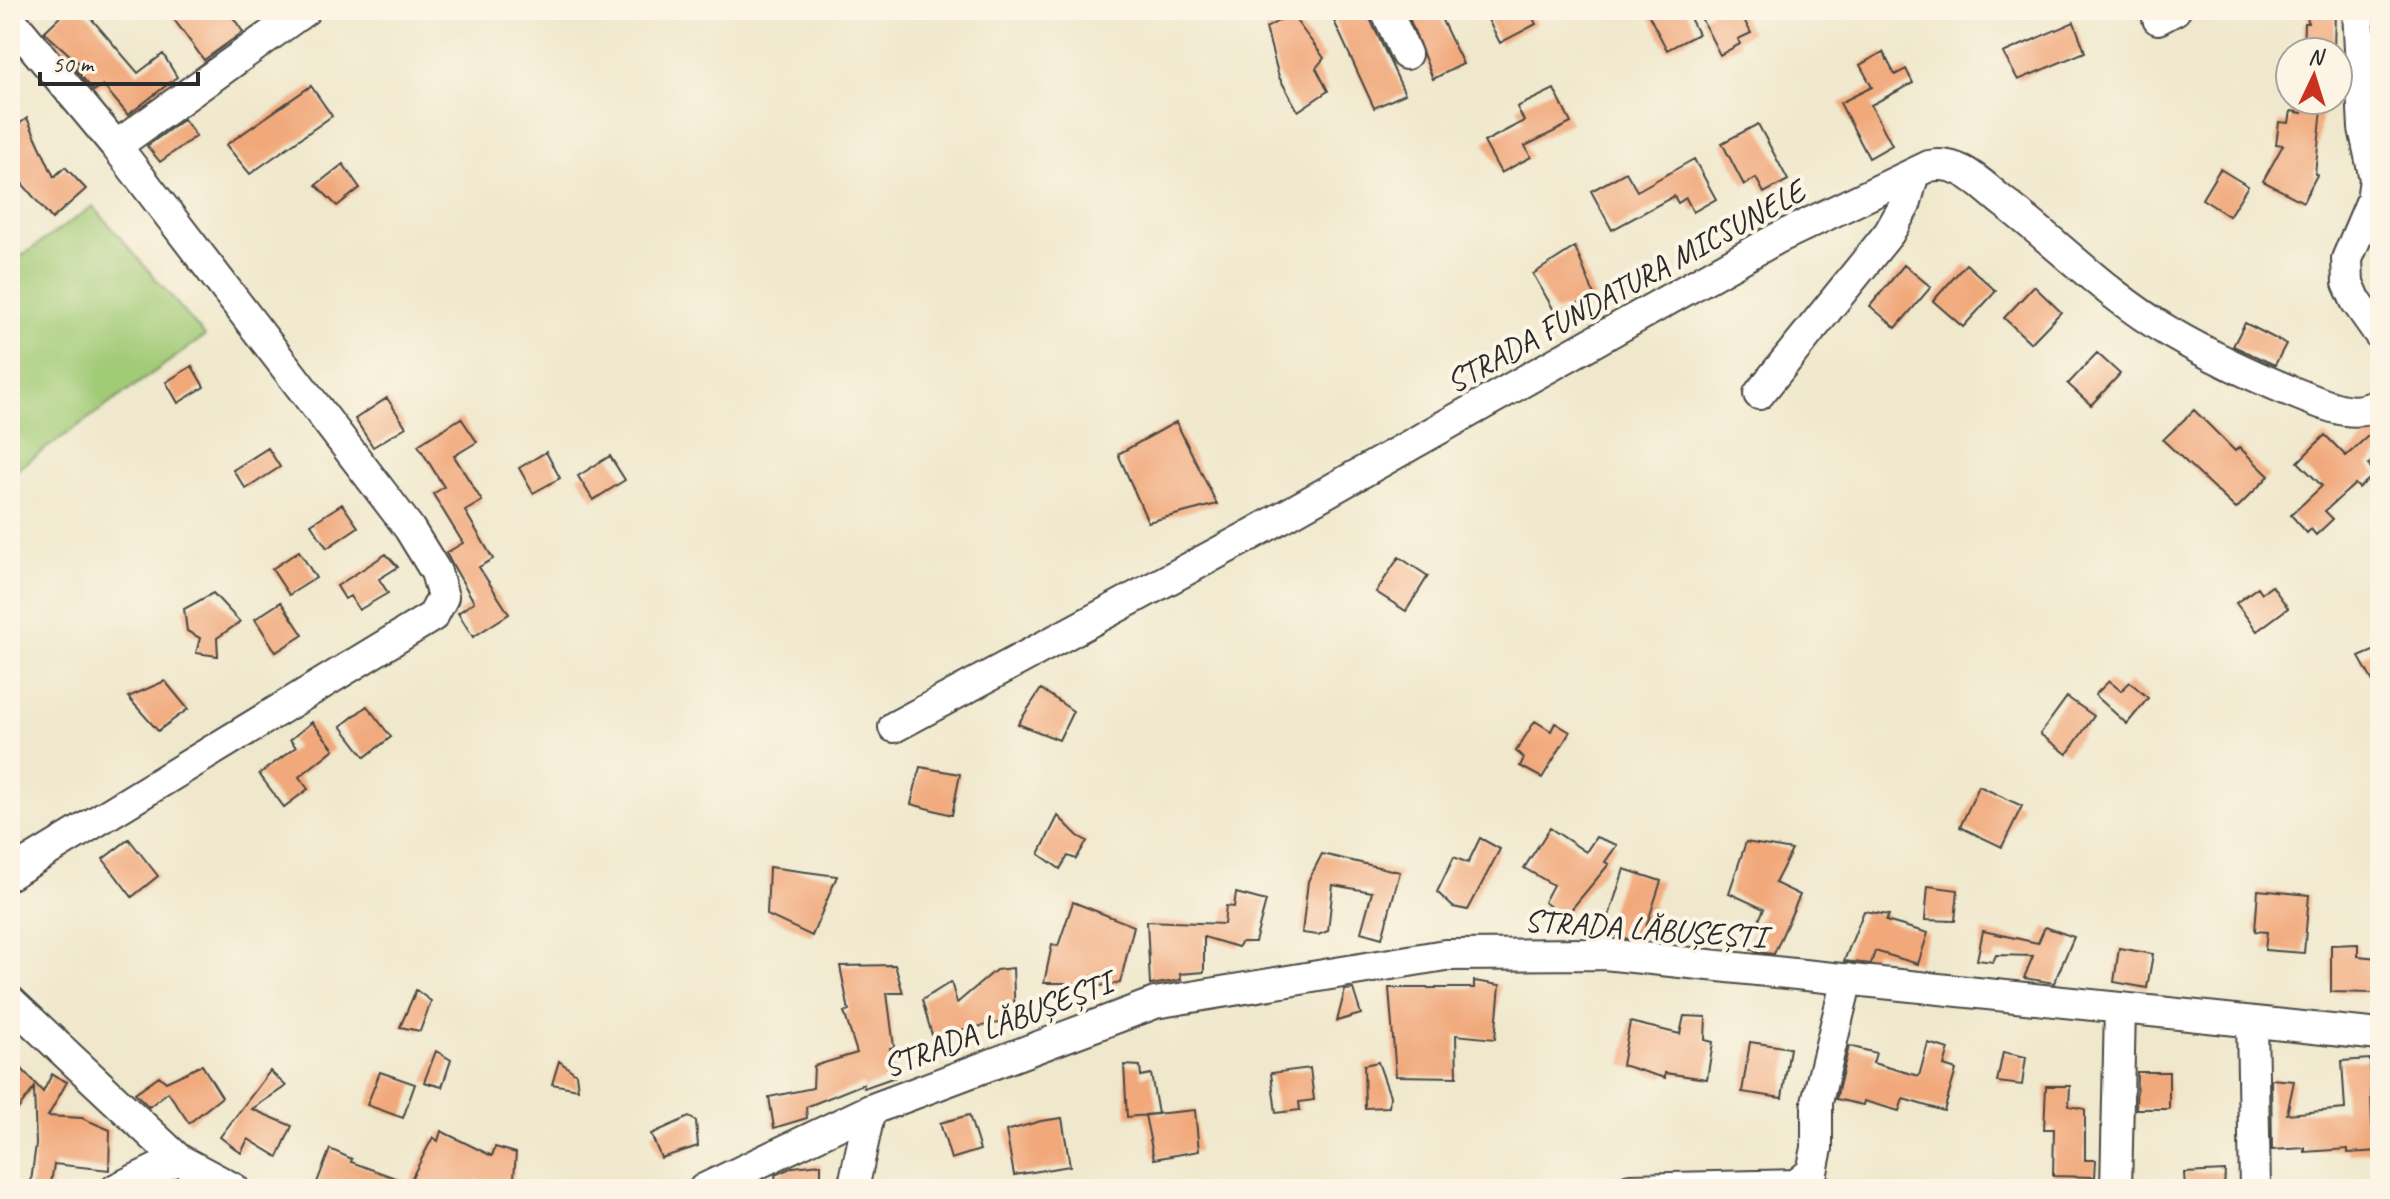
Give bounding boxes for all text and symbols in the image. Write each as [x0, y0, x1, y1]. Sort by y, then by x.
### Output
scale bar [40, 36, 198, 86]
north arrow [2274, 36, 2354, 116]
text: N [2308, 43, 2326, 72]
text: 50 m [52, 49, 95, 79]
street label: STRADA FUNDATURA MICSUNELE [1439, 169, 1815, 402]
street label: STRADA LĂBUȘEȘTI [1523, 900, 1774, 958]
street label: STRADA LĂBUȘEȘTI [877, 959, 1124, 1087]

